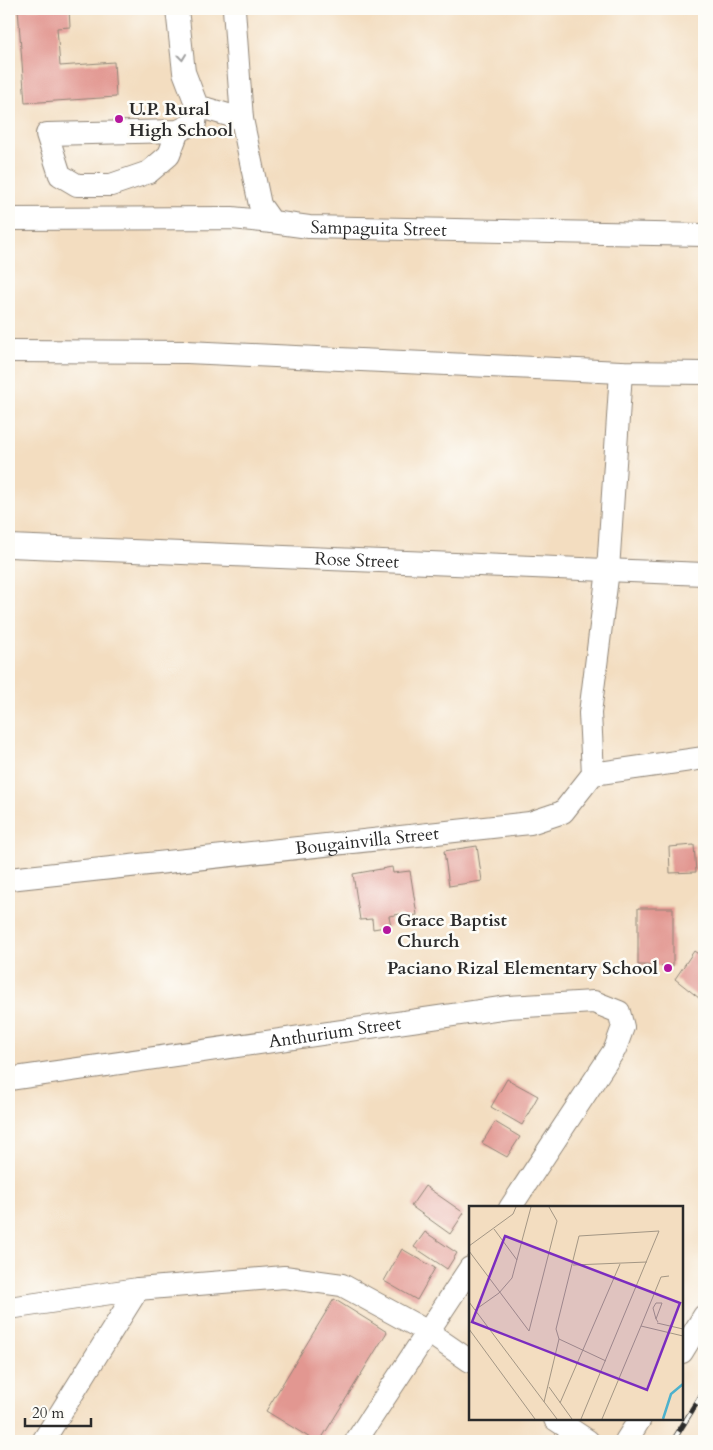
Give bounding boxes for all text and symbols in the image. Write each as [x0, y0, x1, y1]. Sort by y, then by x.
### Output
one-way arrow [176, 54, 187, 62]
place label: U.P. Rural High School [129, 97, 233, 143]
marker: U.P. Rural High School [113, 113, 125, 125]
street label: Sampaguita Street [310, 215, 447, 243]
street label: Rose Street [314, 546, 400, 575]
street label: Bougainvilla Street [294, 821, 440, 861]
place label: Grace Baptist Church [397, 908, 508, 954]
marker: Grace Baptist Church [381, 924, 393, 936]
place label: Paciano Rizal Elementary School [387, 956, 658, 981]
marker: Paciano Rizal Elementary School [662, 962, 674, 974]
street label: Anthurium Street [267, 1011, 403, 1054]
inset map [469, 1206, 683, 1420]
scale bar [25, 1395, 91, 1427]
text: 20 m [32, 1403, 64, 1423]

